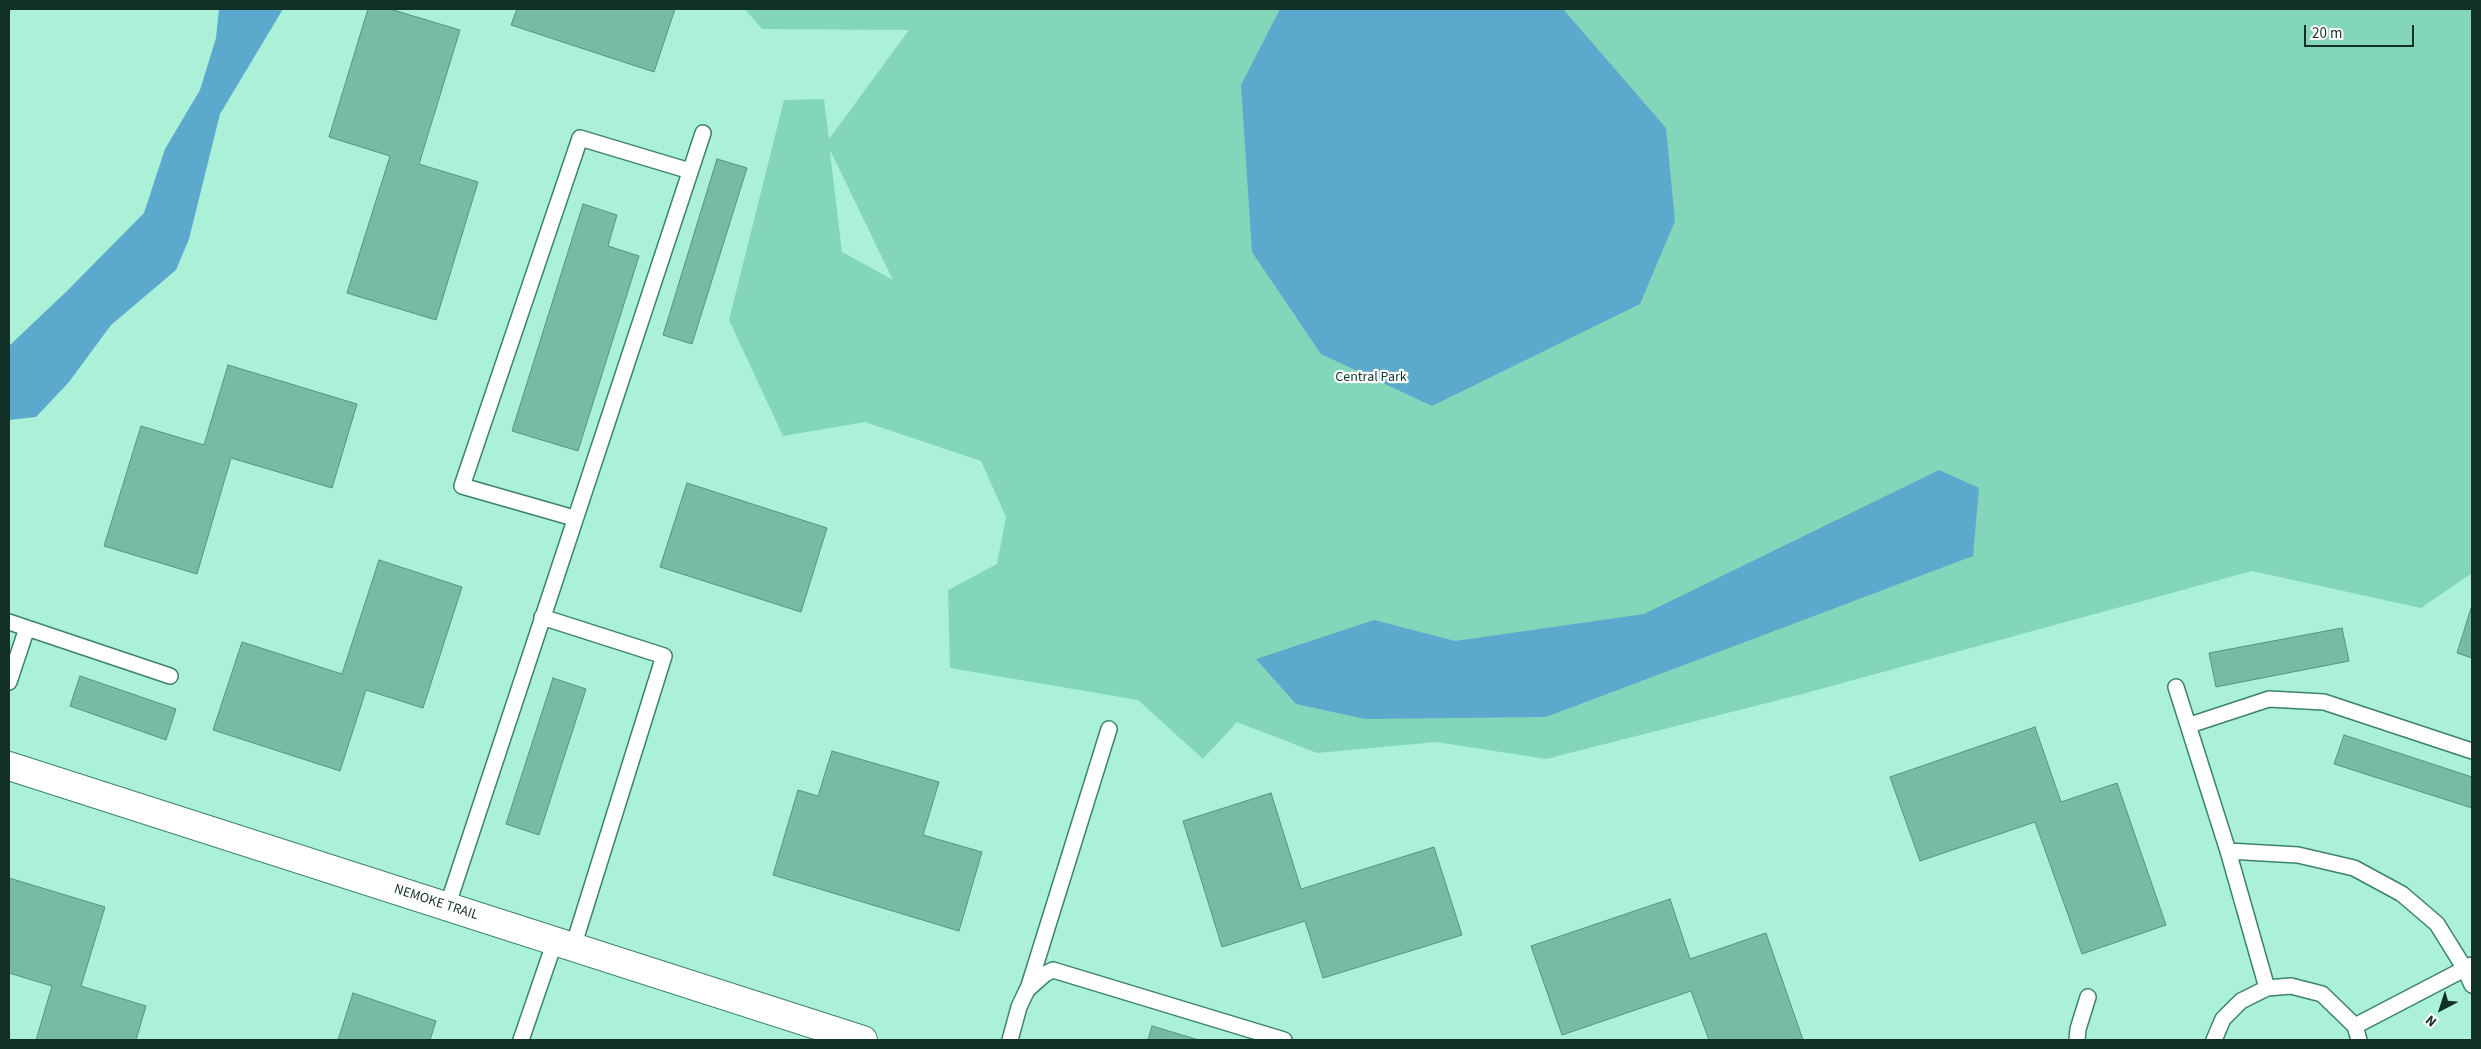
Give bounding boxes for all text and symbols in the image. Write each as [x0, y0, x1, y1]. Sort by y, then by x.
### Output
scale bar [2306, 15, 2416, 47]
text: 20 m [2312, 23, 2342, 44]
park label: Central Park [1335, 370, 1407, 386]
street label: NEMOKE TRAIL [392, 881, 480, 925]
north arrow [2416, 984, 2466, 1034]
text: N [2421, 1010, 2441, 1031]

